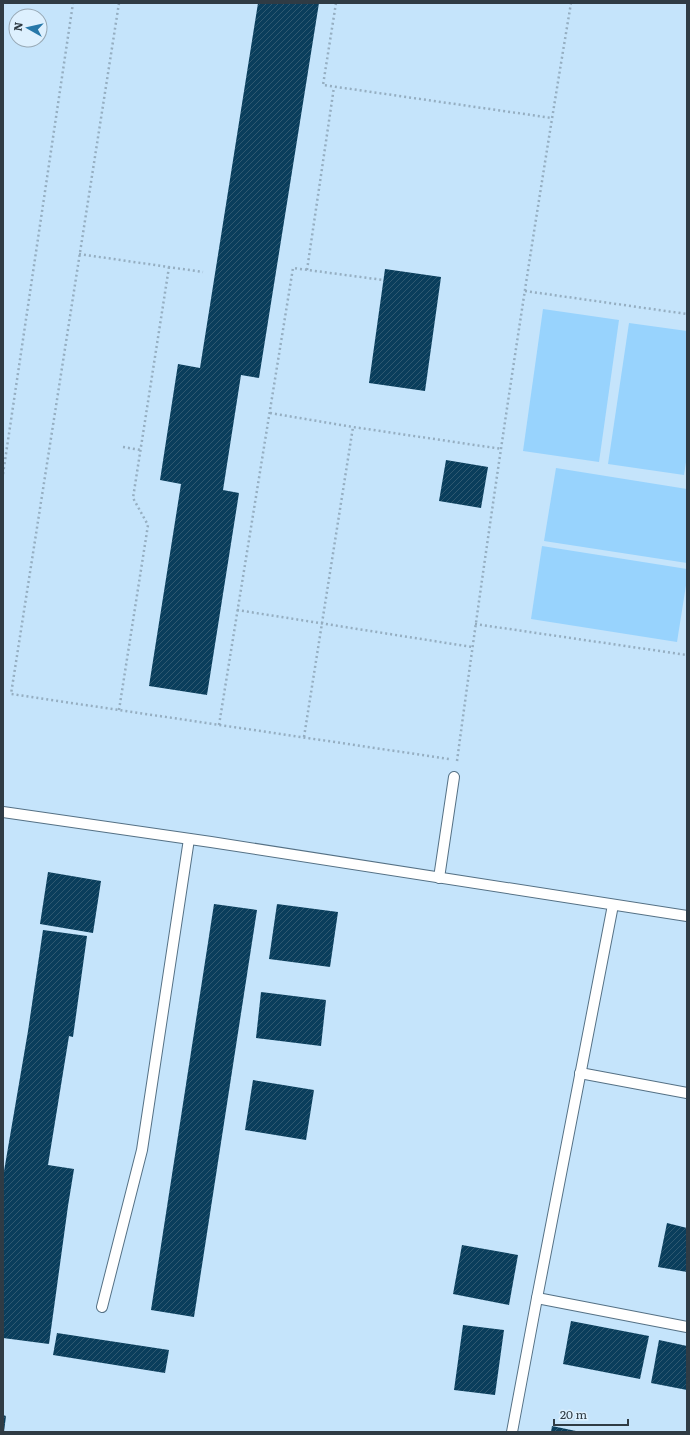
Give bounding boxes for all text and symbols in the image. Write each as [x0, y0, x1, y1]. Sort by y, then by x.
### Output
north arrow [8, 8, 48, 48]
text: N [9, 21, 26, 32]
scale bar [554, 1401, 628, 1427]
text: 20 m [560, 1405, 587, 1423]

